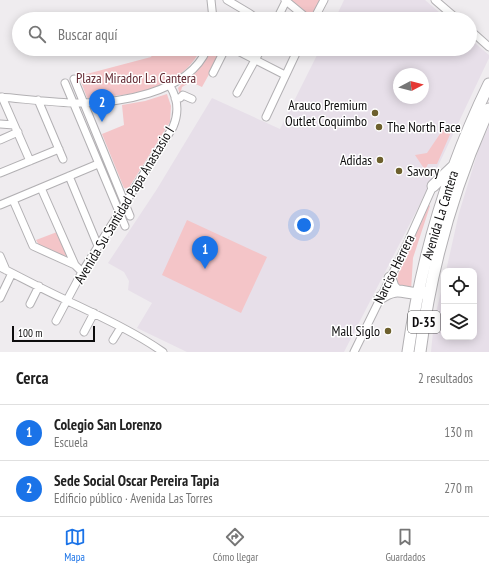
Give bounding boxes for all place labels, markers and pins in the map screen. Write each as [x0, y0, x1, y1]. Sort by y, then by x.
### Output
pin: 2 [89, 89, 115, 122]
place label: Arauco Premium Outlet Coquimbo [285, 96, 367, 130]
marker: Arauco Premium Outlet Coquimbo [370, 108, 380, 118]
place label: The North Face [387, 118, 461, 136]
marker: The North Face [374, 122, 384, 132]
place label: Adidas [340, 151, 372, 169]
marker: Adidas [375, 155, 385, 165]
place label: Savory [407, 162, 440, 180]
marker: Savory [394, 166, 404, 176]
pin: 1 [192, 236, 218, 269]
place label: Mall Siglo [332, 322, 380, 340]
marker: Mall Siglo [383, 326, 393, 336]

